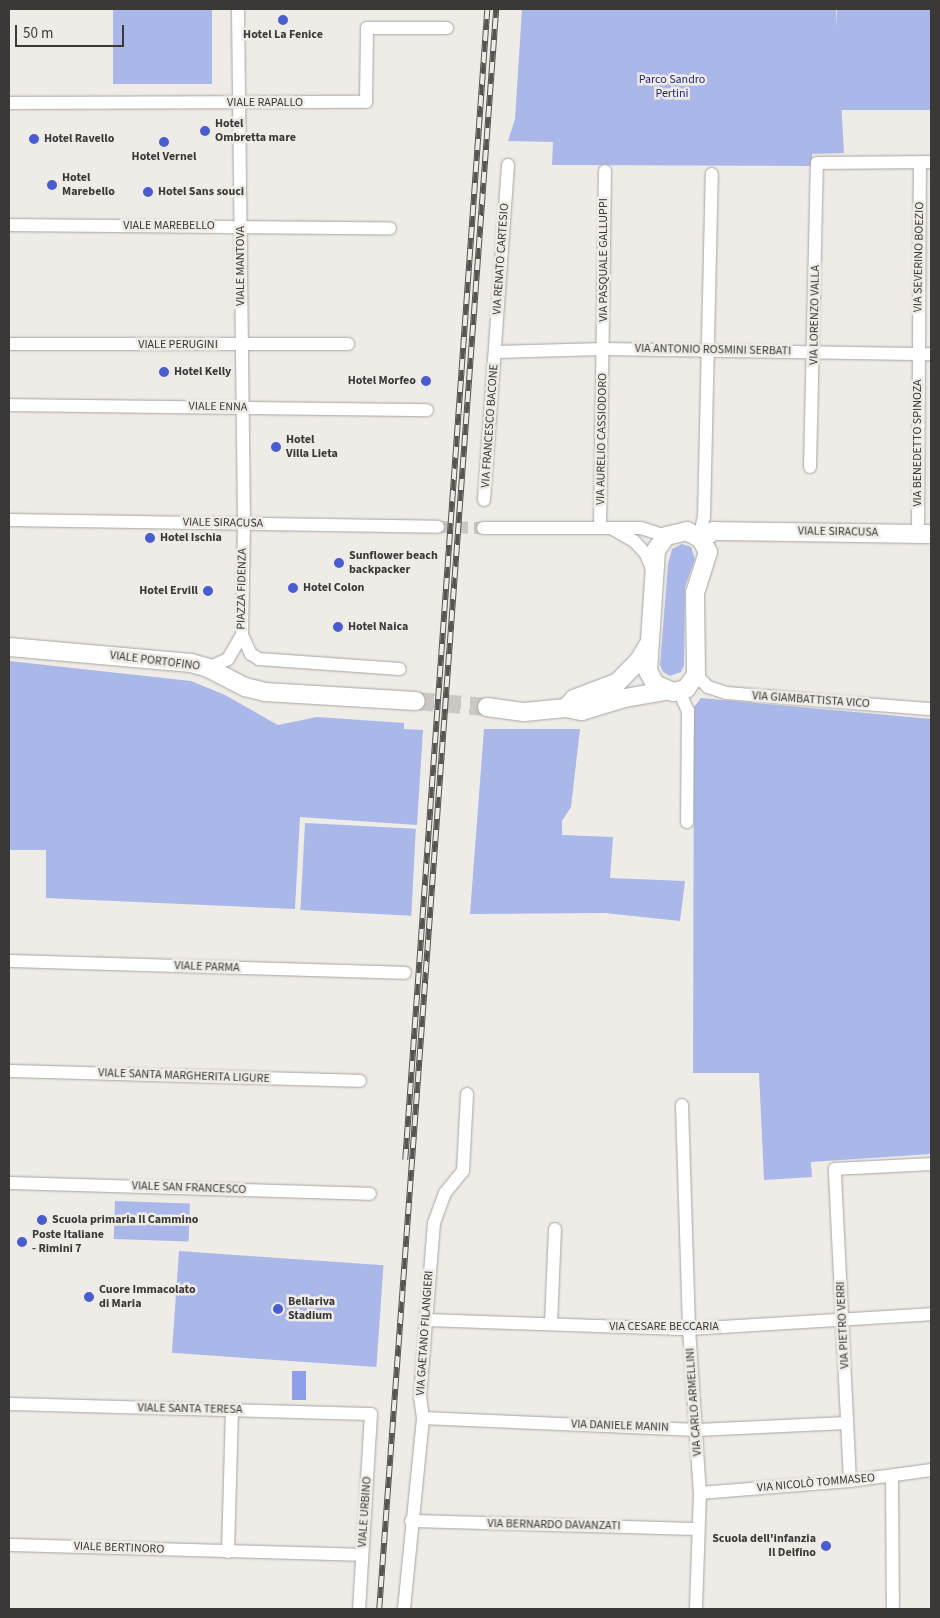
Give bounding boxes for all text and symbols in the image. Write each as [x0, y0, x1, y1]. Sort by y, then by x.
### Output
marker: Hotel La Fenice [277, 14, 289, 26]
scale bar [18, 15, 126, 47]
text: 50 m [23, 23, 53, 44]
place label: Hotel La Fenice [243, 28, 323, 42]
park label: Parco Sandro Pertini [639, 73, 705, 101]
street label: VIALE RAPALLO [227, 96, 303, 110]
place label: Hotel Ombretta mare [215, 117, 296, 145]
marker: Hotel Ombretta mare [199, 125, 211, 137]
place label: Hotel Ravello [44, 132, 114, 146]
marker: Hotel Ravello [28, 133, 40, 145]
marker: Hotel Vernel [158, 136, 170, 148]
place label: Hotel Vernel [132, 150, 196, 164]
place label: Hotel Marebello [62, 171, 115, 199]
marker: Hotel Marebello [46, 179, 58, 191]
place label: Hotel Sans souci [158, 185, 244, 199]
marker: Hotel Sans souci [142, 186, 154, 198]
street label: VIA PASQUALE GALLUPPI [597, 198, 611, 322]
street label: VIA SEVERINO BOEZIO [911, 202, 927, 312]
street label: VIA RENATO CARTESIO [490, 203, 512, 315]
street label: VIALE MAREBELLO [123, 219, 215, 233]
street label: VIALE MANTOVA [234, 226, 248, 306]
street label: VIA LORENZO VALLA [807, 265, 823, 365]
street label: VIALE PERUGINI [138, 338, 218, 352]
street label: VIA ANTONIO ROSMINI SERBATI [635, 341, 791, 359]
street label: VIA FRANCESCO BACONE [479, 364, 501, 488]
place label: Hotel Kelly [174, 365, 231, 379]
marker: Hotel Kelly [158, 366, 170, 378]
street label: VIA AURELIO CASSIODORO [594, 373, 610, 505]
place label: Hotel Morfeo [348, 374, 416, 388]
marker: Hotel Morfeo [420, 375, 432, 387]
street label: VIA BENEDETTO SPINOZA [911, 379, 925, 507]
street label: VIALE ENNA [188, 399, 248, 415]
place label: Hotel Villa Lieta [286, 433, 338, 461]
marker: Hotel Villa Lieta [270, 441, 282, 453]
street label: VIALE SIRACUSA [183, 515, 263, 531]
street label: VIALE SIRACUSA [798, 524, 878, 540]
place label: Hotel Ischia [160, 531, 222, 545]
marker: Hotel Ischia [144, 532, 156, 544]
street label: PIAZZA FIDENZA [234, 548, 250, 630]
place label: Sunflower beach backpacker [349, 549, 438, 577]
marker: Sunflower beach backpacker [333, 557, 345, 569]
place label: Hotel Colon [303, 581, 364, 595]
marker: Hotel Colon [287, 582, 299, 594]
place label: Hotel Ervill [139, 584, 198, 598]
marker: Hotel Ervill [202, 585, 214, 597]
place label: Hotel Naica [348, 620, 408, 634]
marker: Hotel Naica [332, 621, 344, 633]
street label: VIALE PORTOFINO [109, 648, 201, 674]
street label: VIA GIAMBATTISTA VICO [752, 689, 870, 711]
street label: VIALE PARMA [174, 959, 240, 975]
street label: VIALE SANTA MARGHERITA LIGURE [98, 1066, 270, 1086]
street label: VIALE SAN FRANCESCO [132, 1179, 246, 1197]
place label: Scuola primaria Il Cammino [52, 1213, 198, 1227]
marker: Scuola primaria Il Cammino [36, 1214, 48, 1226]
place label: Poste Italiane - Rimini 7 [32, 1228, 104, 1256]
marker: Poste Italiane - Rimini 7 [16, 1236, 28, 1248]
street label: VIA GAETANO FILANGIERI [413, 1270, 437, 1396]
street label: VIA PIETRO VERRI [834, 1281, 852, 1369]
place label: Cuore Immacolato di Maria [99, 1283, 196, 1311]
marker: Cuore Immacolato di Maria [83, 1291, 95, 1303]
place label: Bellariva Stadium [288, 1295, 335, 1323]
marker: Bellariva Stadium [272, 1303, 284, 1315]
street label: VIA CESARE BECCARIA [609, 1320, 719, 1334]
street label: VIA CARLO ARMELLINI [683, 1347, 705, 1457]
street label: VIALE SANTA TERESA [137, 1401, 243, 1417]
street label: VIA DANIELE MANIN [571, 1417, 669, 1435]
street label: VIA NICOLÒ TOMMASEO [756, 1471, 876, 1495]
street label: VIALE URBINO [355, 1476, 375, 1548]
street label: VIA BERNARDO DAVANZATI [487, 1517, 621, 1533]
place label: Scuola dell'infanzia Il Delfino [712, 1532, 816, 1560]
street label: VIALE BERTINORO [73, 1539, 165, 1557]
marker: Scuola dell'infanzia Il Delfino [820, 1540, 832, 1552]

